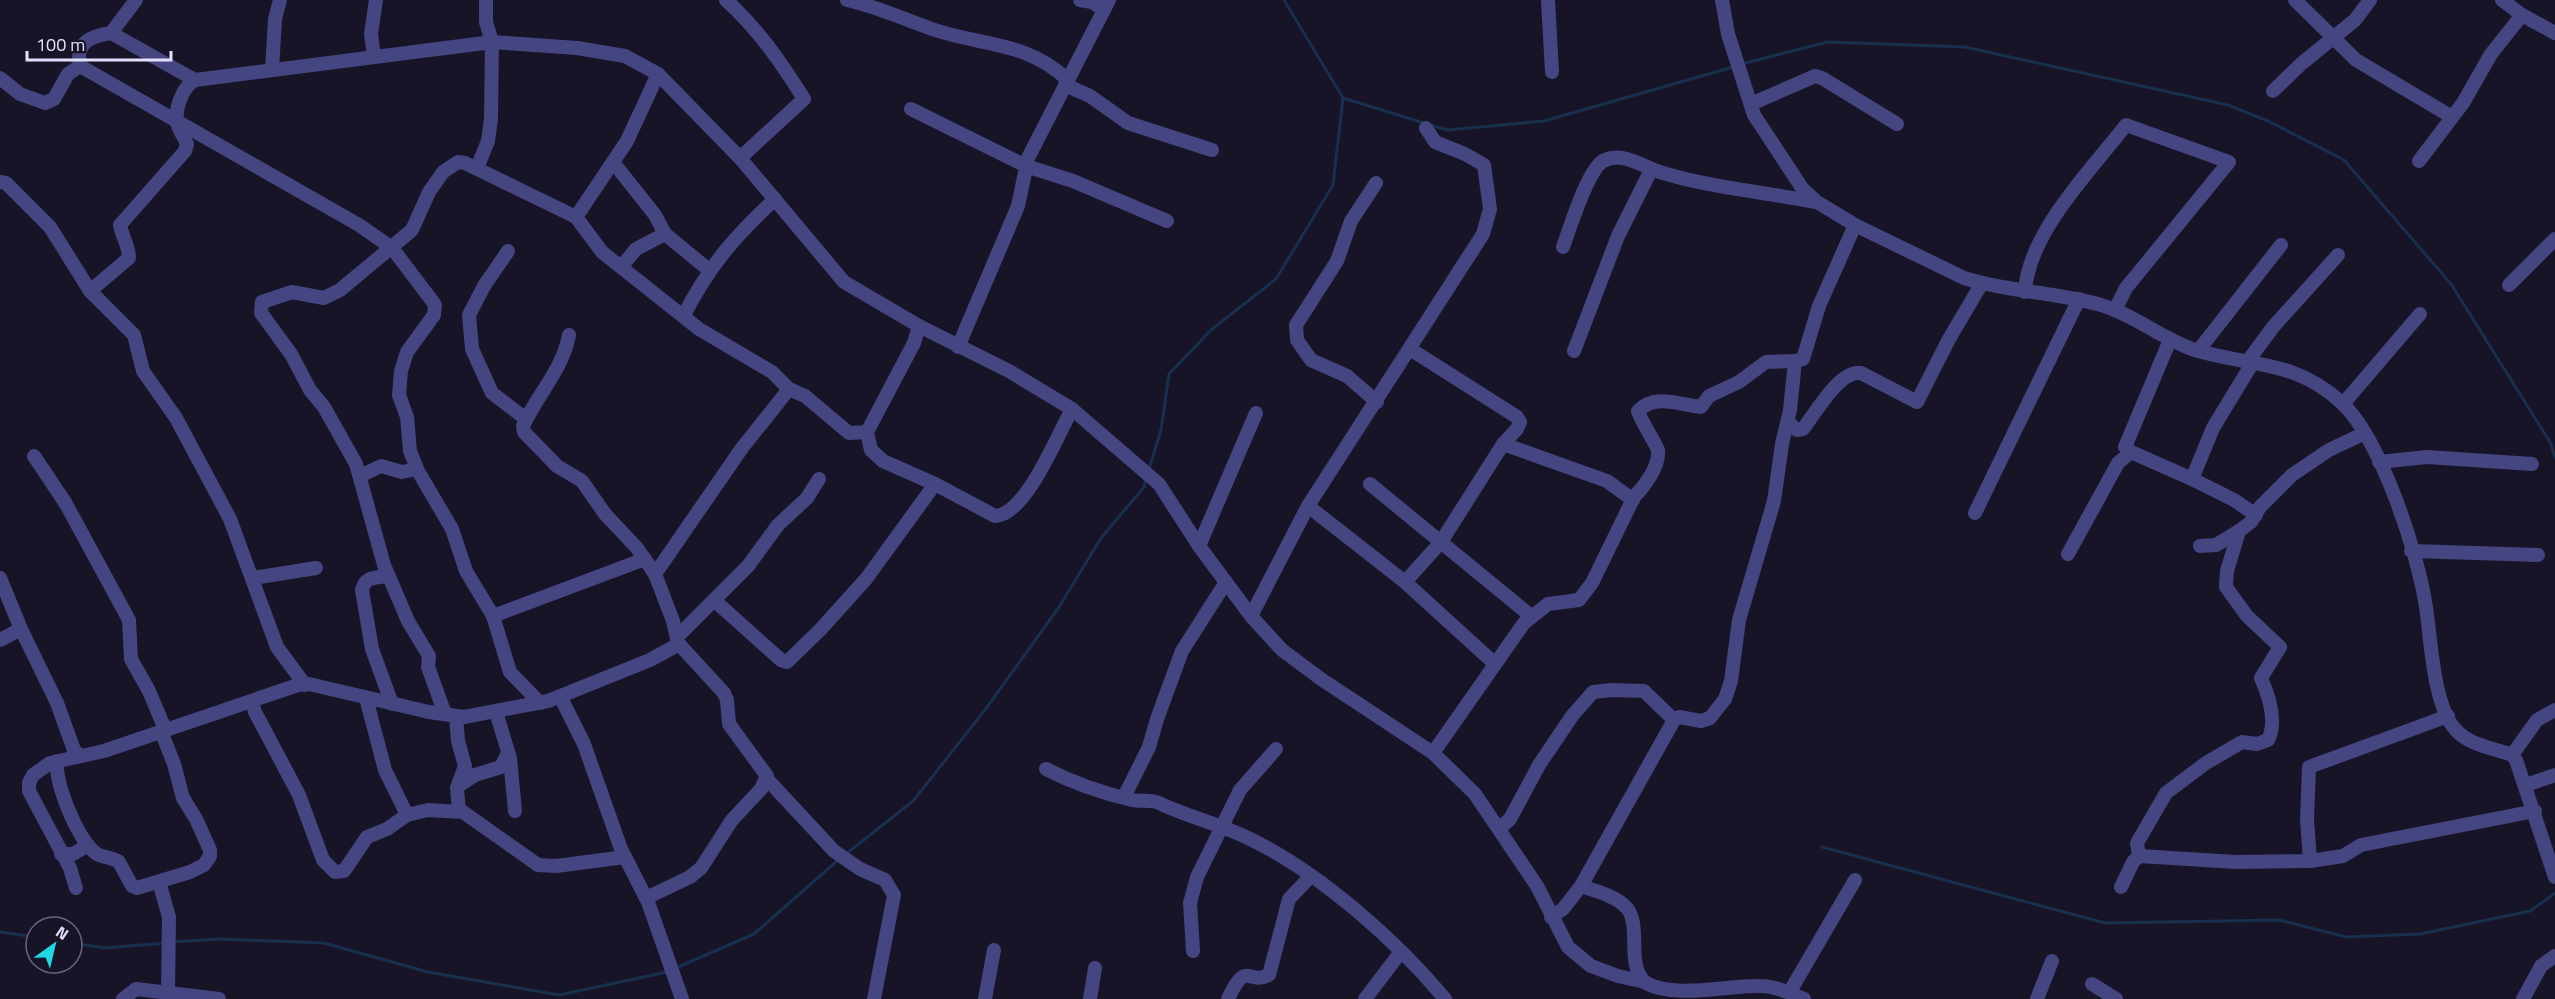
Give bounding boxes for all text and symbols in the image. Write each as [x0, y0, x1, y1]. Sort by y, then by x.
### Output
scale bar [27, 24, 171, 62]
text: 100 m [36, 31, 85, 58]
north arrow [24, 915, 84, 975]
text: N [51, 920, 74, 946]

